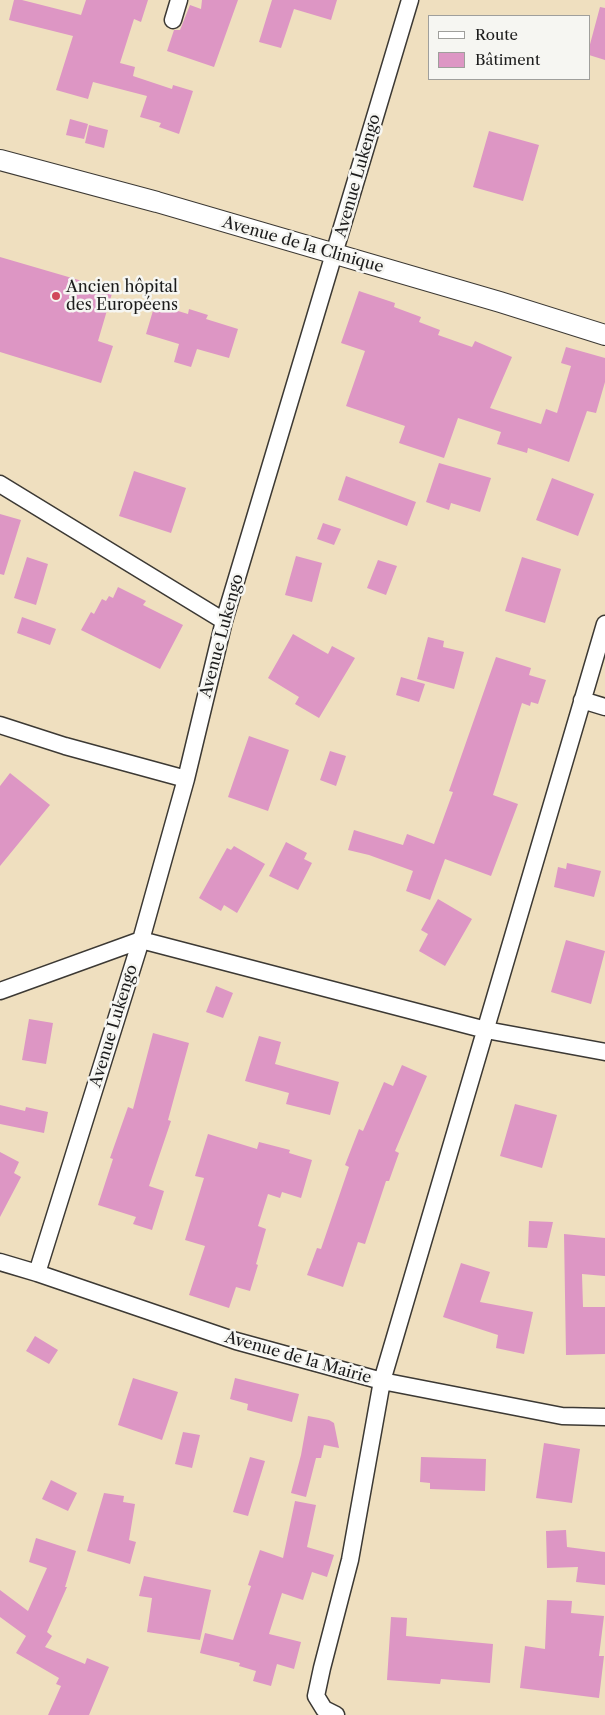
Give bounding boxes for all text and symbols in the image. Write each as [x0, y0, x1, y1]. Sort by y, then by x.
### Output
legend [428, 15, 590, 80]
text: Route [475, 25, 518, 44]
text: Bâtiment [475, 50, 540, 69]
street label: Avenue Lukengo [331, 112, 385, 240]
street label: Avenue de la Clinique [220, 213, 386, 277]
place label: Ancien hôpital des Européens [66, 277, 178, 315]
marker: Ancien hôpital des Européens [50, 290, 62, 302]
street label: Avenue Lukengo [196, 572, 248, 700]
street label: Avenue Lukengo [86, 962, 142, 1090]
street label: Avenue de la Mairie [223, 1328, 373, 1388]

